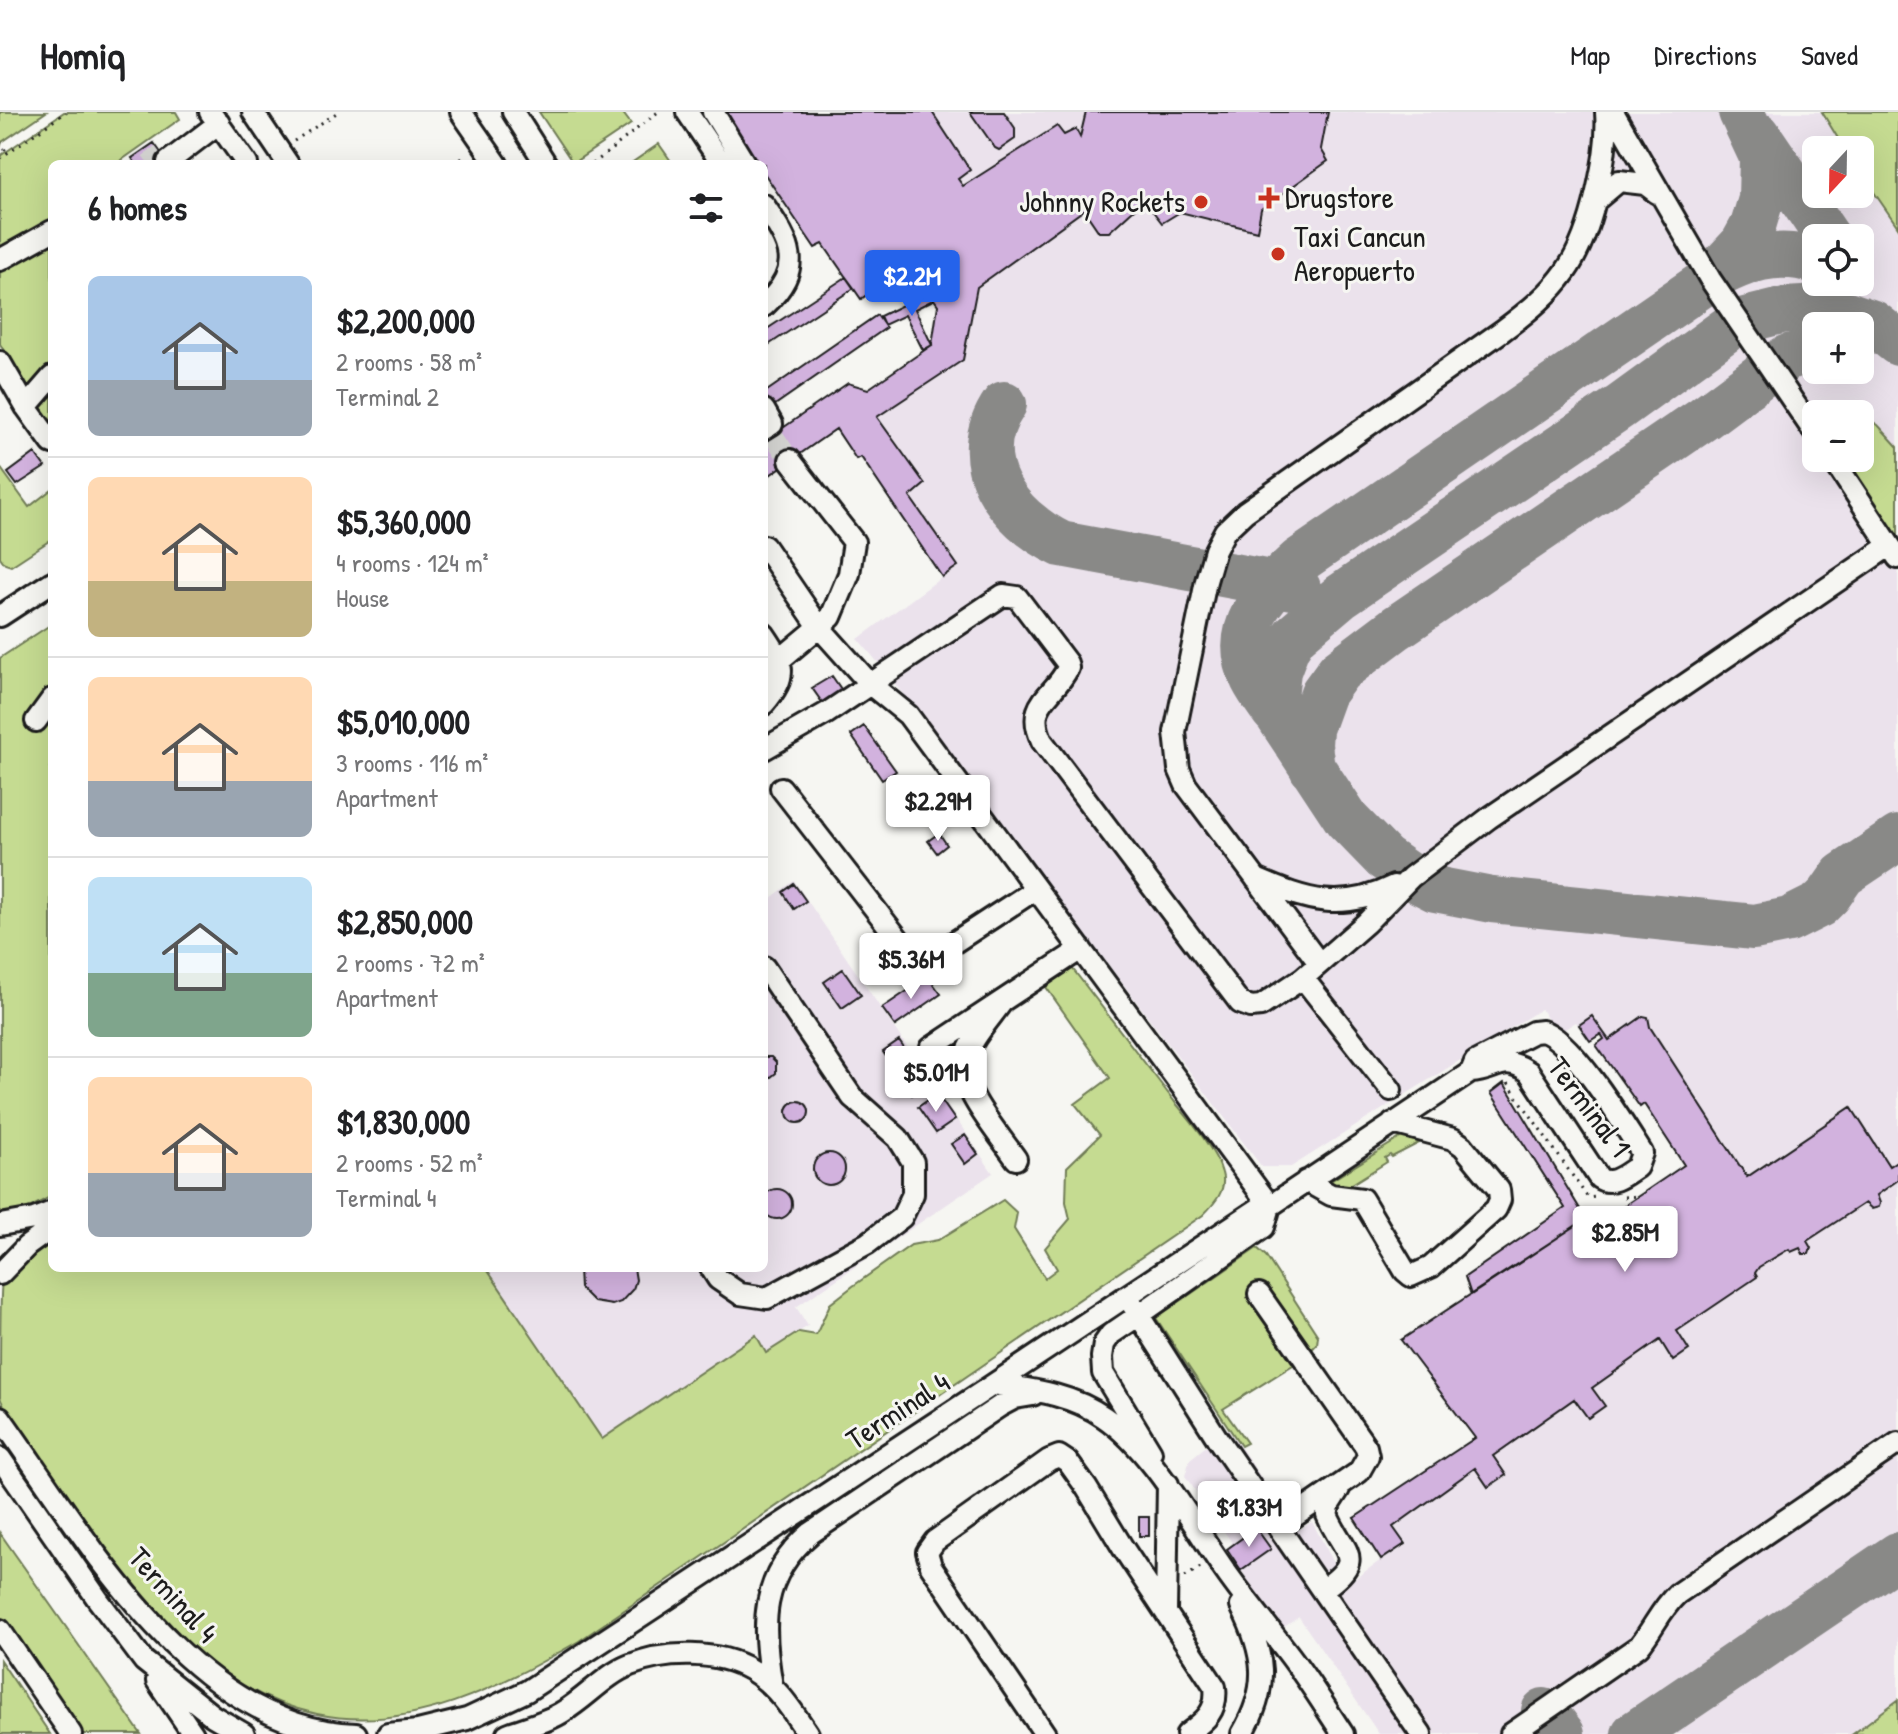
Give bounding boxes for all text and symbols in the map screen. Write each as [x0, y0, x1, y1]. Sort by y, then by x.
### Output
text: Homiq [40, 29, 125, 81]
text: Map [1570, 36, 1610, 74]
text: Directions [1654, 36, 1757, 74]
text: Saved [1801, 36, 1858, 74]
north arrow [1802, 136, 1874, 208]
map controls [1802, 136, 1874, 472]
place label: Drugstore [1285, 177, 1394, 217]
place label: Johnny Rockets [1019, 181, 1185, 221]
text: 6 homes [88, 185, 187, 231]
icon: filters [684, 186, 728, 230]
marker: Drugstore [1260, 189, 1278, 207]
marker: Johnny Rockets [1192, 193, 1210, 211]
place label: Taxi Cancun Aeropuerto [1294, 216, 1426, 290]
button: locate [1802, 224, 1874, 296]
marker: Taxi Cancun Aeropuerto [1269, 245, 1287, 263]
pin: $2.2M [856, 250, 968, 318]
text: $2.2M [883, 258, 941, 293]
text: $2,200,000 [336, 298, 475, 344]
icon: home [152, 308, 248, 404]
button: + [1802, 312, 1874, 384]
text: 2 rooms · 58 m² [336, 344, 482, 379]
text: Terminal 2 [336, 379, 439, 414]
button: − [1802, 400, 1874, 472]
text: $5,360,000 [336, 499, 471, 545]
icon: home [152, 509, 248, 605]
text: 4 rooms · 124 m² [336, 545, 489, 580]
text: House [336, 580, 389, 615]
text: $5,010,000 [336, 699, 470, 745]
icon: home [152, 709, 248, 805]
text: 3 rooms · 116 m² [336, 745, 488, 780]
pin: $2.29M [873, 775, 1003, 843]
text: Apartment [336, 780, 438, 815]
text: $2.29M [904, 783, 972, 818]
text: $2,850,000 [336, 899, 473, 945]
icon: home [152, 909, 248, 1005]
pin: $5.36M [846, 933, 976, 1001]
text: $5.36M [877, 941, 945, 976]
text: 2 rooms · 72 m² [336, 945, 485, 980]
text: Apartment [336, 980, 438, 1015]
pin: $5.01M [871, 1046, 1001, 1114]
street label: Terminal 1 [1539, 1048, 1641, 1165]
text: $5.01M [903, 1054, 969, 1089]
text: $1,830,000 [336, 1099, 470, 1145]
icon: home [152, 1109, 248, 1205]
text: 2 rooms · 52 m² [336, 1145, 483, 1180]
text: Terminal 4 [336, 1180, 437, 1215]
pin: $2.85M [1560, 1206, 1690, 1274]
text: $2.85M [1591, 1214, 1659, 1249]
street label: Terminal 4 [838, 1362, 957, 1459]
pin: $1.83M [1184, 1481, 1314, 1549]
text: $1.83M [1216, 1489, 1282, 1524]
street label: Terminal 4 [120, 1538, 227, 1651]

